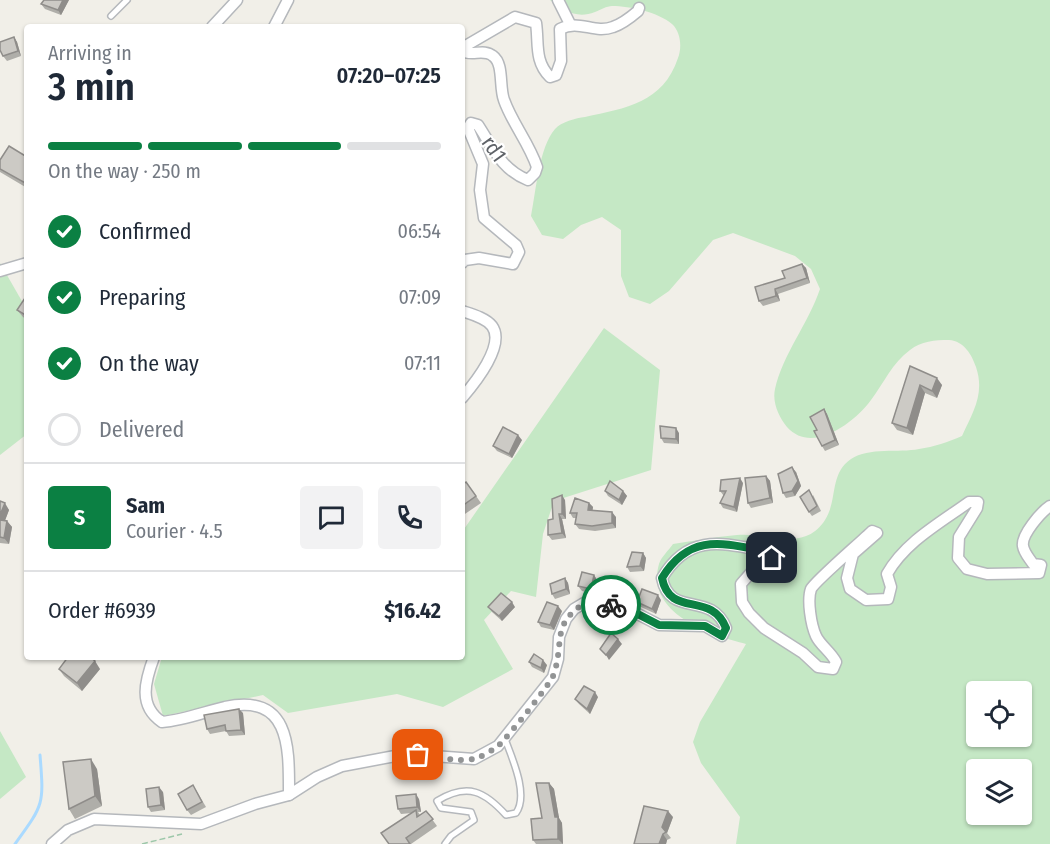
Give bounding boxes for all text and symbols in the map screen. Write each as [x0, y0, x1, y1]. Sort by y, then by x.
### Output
text: Arriving in [48, 41, 132, 65]
text: 07:20–07:25 [336, 62, 441, 89]
text: 3 min [48, 64, 135, 110]
street label: rd1 [476, 131, 512, 167]
text: On the way · 250 m [48, 159, 201, 183]
icon: check [48, 215, 81, 248]
text: Confirmed [99, 218, 192, 245]
text: 06:54 [397, 219, 441, 243]
icon: check [48, 281, 81, 314]
text: Preparing [99, 284, 185, 311]
text: 07:09 [399, 285, 441, 309]
icon: check [48, 347, 81, 380]
text: On the way [99, 350, 199, 377]
text: 07:11 [404, 351, 441, 375]
text: Delivered [99, 416, 184, 443]
button: chat [300, 486, 363, 549]
button: phone [378, 486, 441, 549]
text: Sam [126, 492, 165, 519]
text: S [74, 504, 85, 531]
text: Courier · 4.5 [126, 519, 223, 543]
pin [746, 532, 797, 583]
icon: home [755, 541, 788, 574]
courier [581, 575, 641, 635]
icon: bike [595, 589, 628, 622]
text: Order #6939 [48, 597, 156, 624]
text: $16.42 [384, 597, 441, 624]
map controls [966, 681, 1032, 825]
button: locate [966, 681, 1032, 747]
pin [392, 729, 443, 780]
icon: bag [401, 738, 434, 771]
button: layers [966, 759, 1032, 825]

